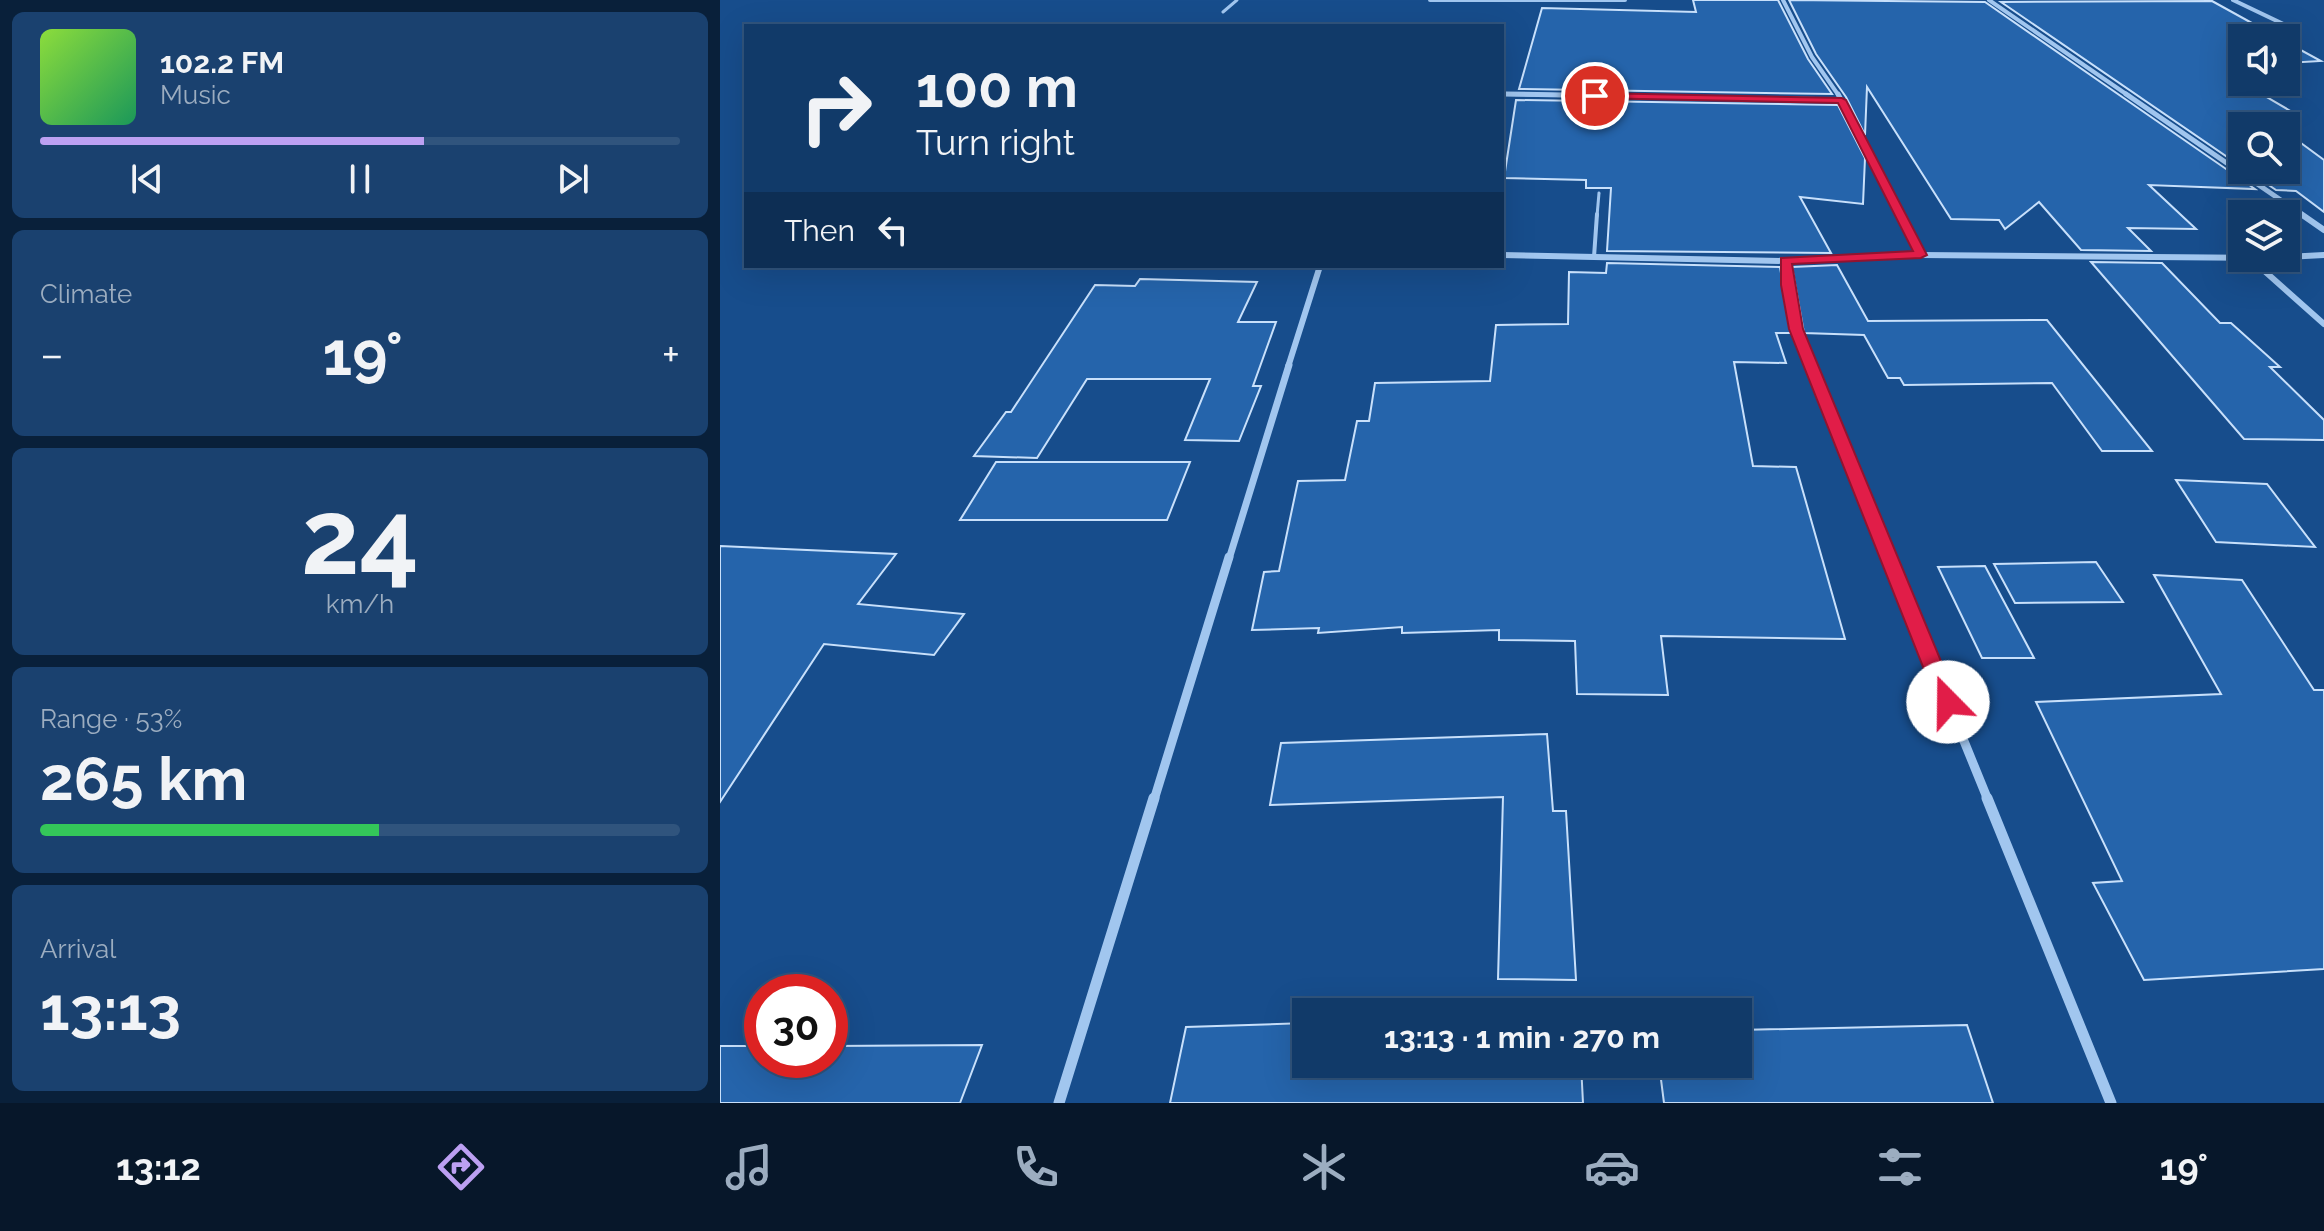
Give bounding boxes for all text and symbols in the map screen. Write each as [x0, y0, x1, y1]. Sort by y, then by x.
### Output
map controls [2228, 24, 2300, 272]
button: sound [2228, 24, 2300, 96]
text: 102.2 FM [160, 45, 284, 80]
text: 100 m [916, 54, 1078, 120]
icon: right [784, 56, 888, 160]
pin [1561, 62, 1629, 130]
icon: arrive [1573, 74, 1617, 118]
text: Music [160, 80, 231, 110]
button: search [2228, 112, 2300, 184]
text: Turn right [916, 121, 1075, 163]
icon: previous [125, 157, 169, 201]
icon: pause [338, 157, 382, 201]
icon: next [551, 157, 595, 201]
button: layers [2228, 200, 2300, 272]
icon: left [871, 208, 915, 252]
text: Then [784, 213, 855, 248]
text: Climate [40, 279, 132, 309]
text: 19° [323, 319, 403, 389]
text: − [40, 329, 64, 380]
text: + [662, 329, 680, 380]
text: 24 [301, 476, 419, 598]
text: km/h [326, 589, 394, 619]
position arrow [1906, 660, 1990, 744]
text: Range · 53% [40, 704, 182, 734]
text: 265 km [40, 744, 247, 814]
text: Arrival [40, 934, 116, 964]
text: 13:13 [40, 974, 181, 1044]
speed limit sign: 30 [744, 974, 848, 1078]
text: 13:13 · 1 min · 270 m [1384, 1020, 1660, 1055]
icon: directions [433, 1139, 489, 1195]
icon: music [721, 1139, 777, 1195]
icon: phone [1008, 1139, 1064, 1195]
icon: climate [1296, 1139, 1352, 1195]
icon: car [1584, 1139, 1640, 1195]
icon: filters [1872, 1139, 1928, 1195]
text: 13:12 [116, 1146, 201, 1188]
text: 19° [2160, 1146, 2208, 1188]

